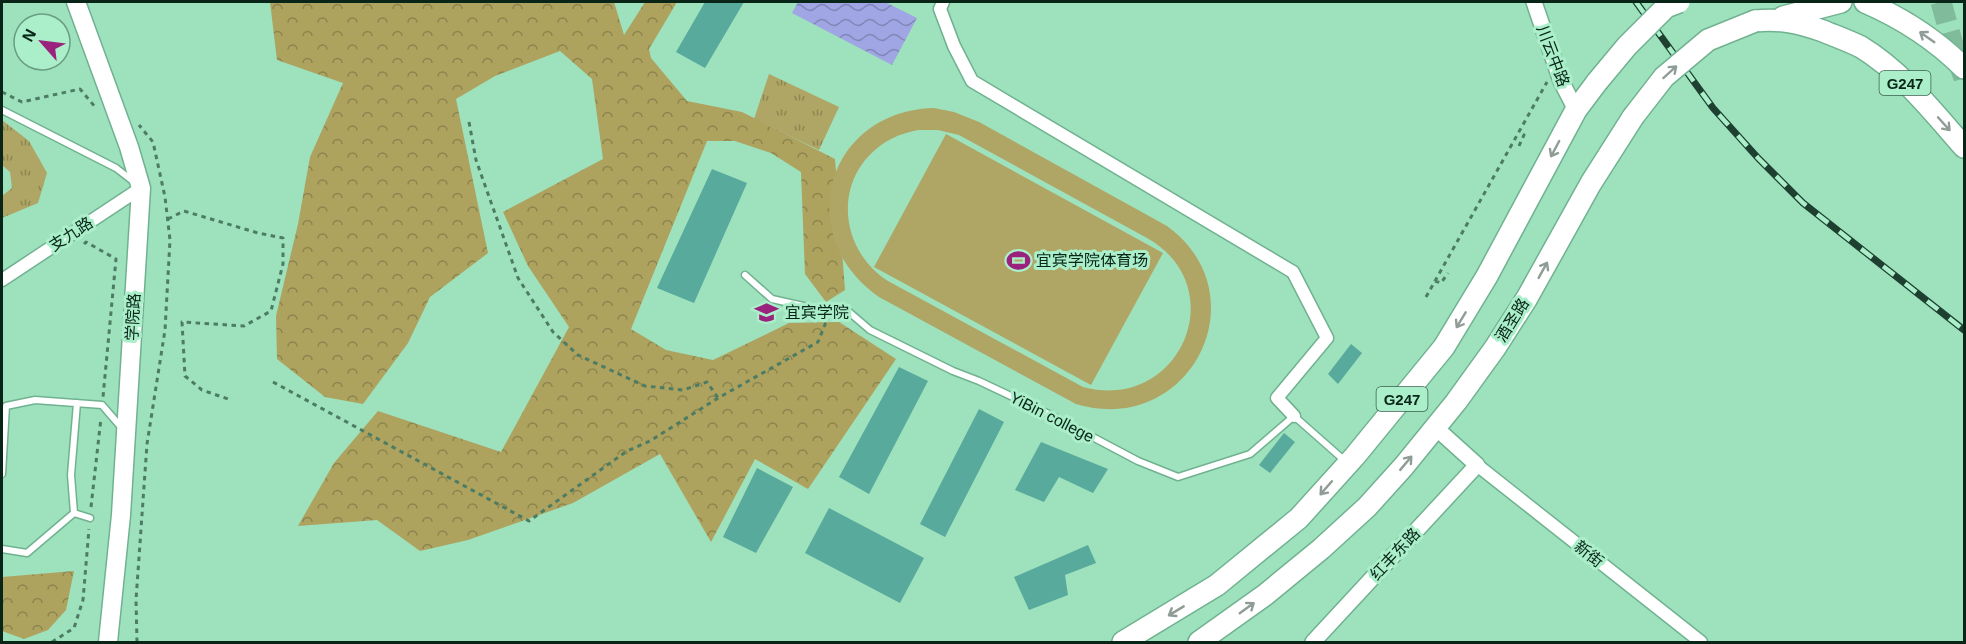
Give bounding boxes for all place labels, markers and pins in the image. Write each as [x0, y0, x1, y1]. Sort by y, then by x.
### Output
sports icon: 宜宾学院体育场 [1005, 247, 1031, 273]
place label: 宜宾学院体育场 [1036, 252, 1148, 269]
school or university icon: 宜宾学院 [754, 299, 780, 325]
place label: 宜宾学院 [785, 304, 849, 321]

